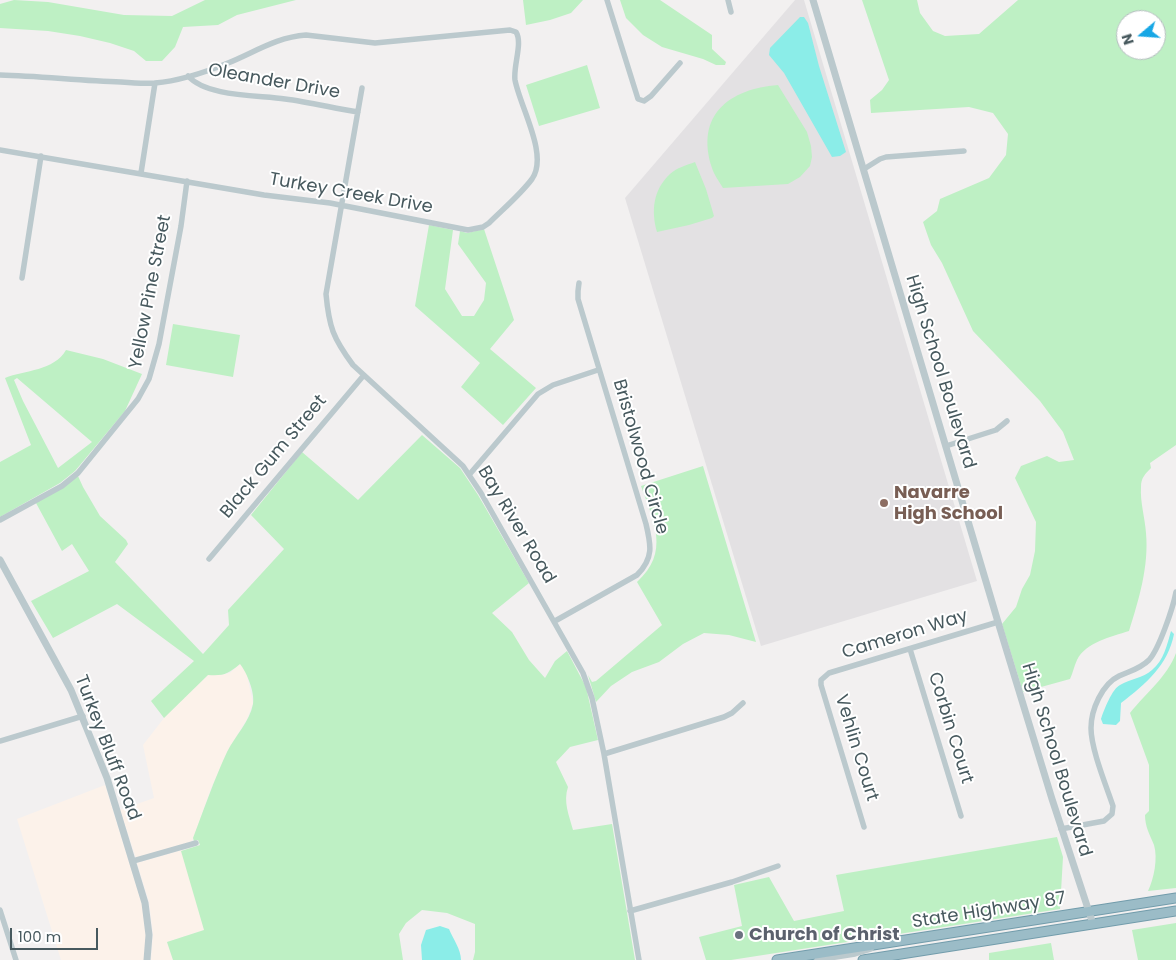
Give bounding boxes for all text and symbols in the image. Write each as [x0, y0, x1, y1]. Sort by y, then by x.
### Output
north arrow [1116, 10, 1166, 60]
text: N [1117, 31, 1139, 47]
street label: Oleander Drive [206, 60, 342, 104]
street label: Turkey Creek Drive [268, 169, 434, 219]
street label: Yellow Pine Street [125, 213, 177, 371]
street label: High School Boulevard [900, 273, 980, 471]
street label: Bristolwood Circle [608, 377, 672, 537]
street label: Black Gum Street [216, 391, 332, 523]
street label: Bay River Road [472, 462, 560, 588]
place label: Navarre High School [894, 482, 1003, 524]
marker: Navarre High School [878, 497, 890, 509]
street label: Cameron Way [840, 606, 970, 664]
street label: High School Boulevard [1016, 661, 1096, 859]
street label: Corbin Court [923, 670, 977, 786]
street label: Turkey Bluff Road [69, 672, 145, 824]
street label: Vehlin Court [830, 692, 882, 804]
street label: State Highway 87 [911, 888, 1067, 934]
scale bar [12, 918, 100, 950]
place label: Church of Christ [749, 924, 899, 946]
text: 100 m [18, 926, 61, 947]
marker: Church of Christ [733, 929, 745, 941]

